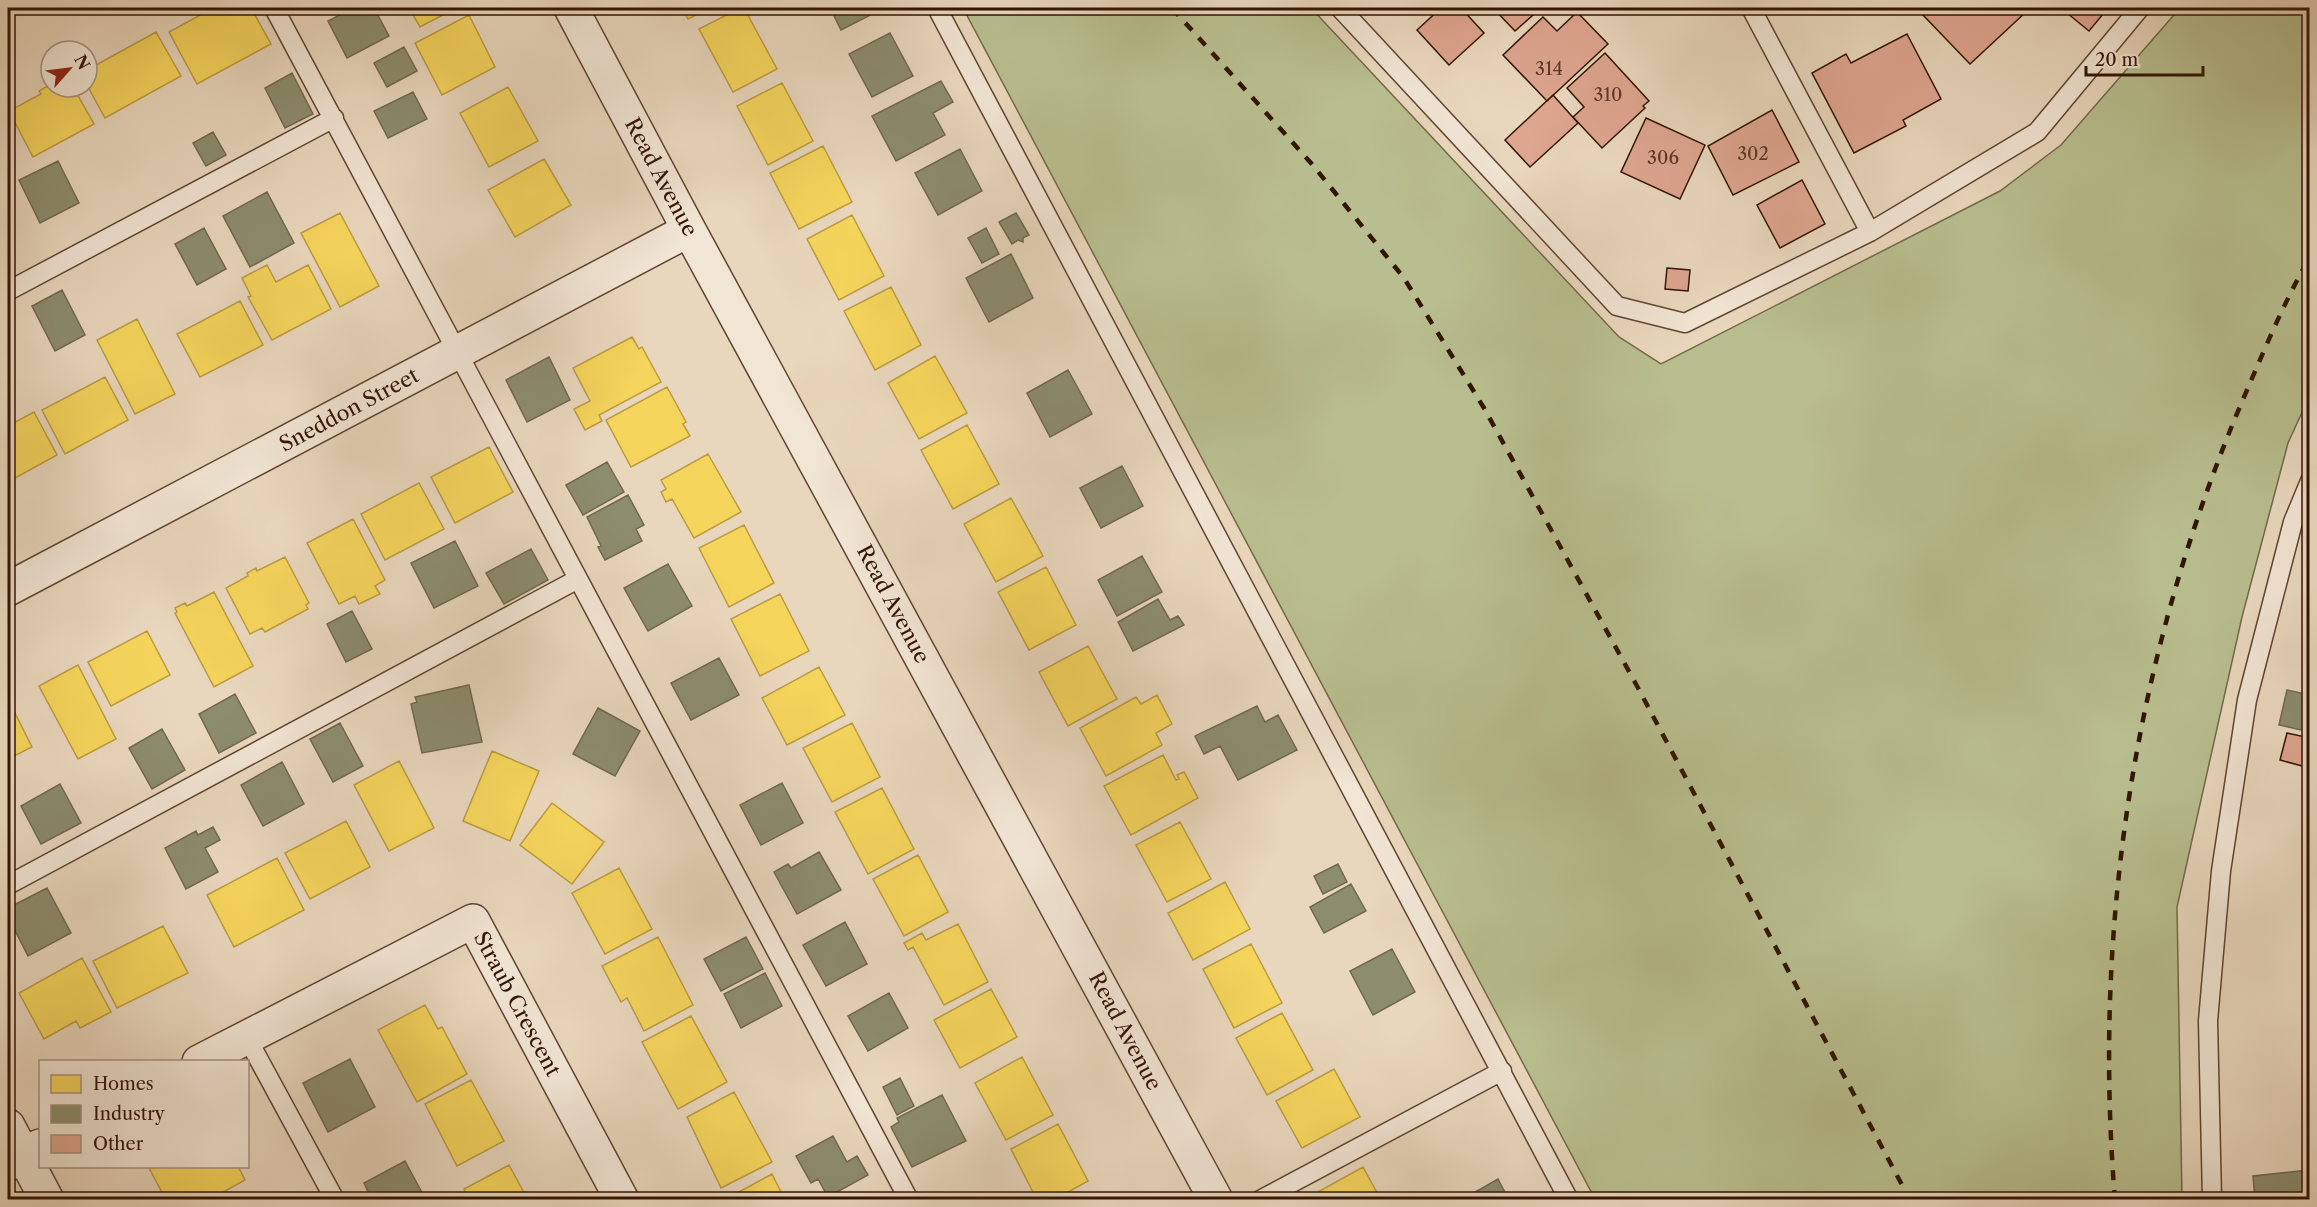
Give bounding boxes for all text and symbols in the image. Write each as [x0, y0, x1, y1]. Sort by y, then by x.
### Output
north arrow [39, 39, 99, 99]
scale bar [2086, 39, 2203, 77]
text: 20 m [2095, 49, 2139, 71]
text: N [70, 51, 94, 73]
house number: 314 [1535, 58, 1563, 80]
house number: 310 [1594, 84, 1622, 106]
street label: Read Avenue [620, 113, 703, 240]
house number: 302 [1737, 143, 1769, 165]
house number: 306 [1647, 147, 1679, 169]
street label: Sneddon Street [275, 362, 423, 457]
street label: Read Avenue [852, 540, 935, 667]
street label: Straub Crescent [469, 927, 566, 1081]
street label: Read Avenue [1084, 967, 1167, 1094]
legend [39, 1060, 249, 1168]
text: Homes [93, 1073, 154, 1095]
text: Industry [93, 1103, 166, 1125]
text: Other [93, 1133, 144, 1155]

